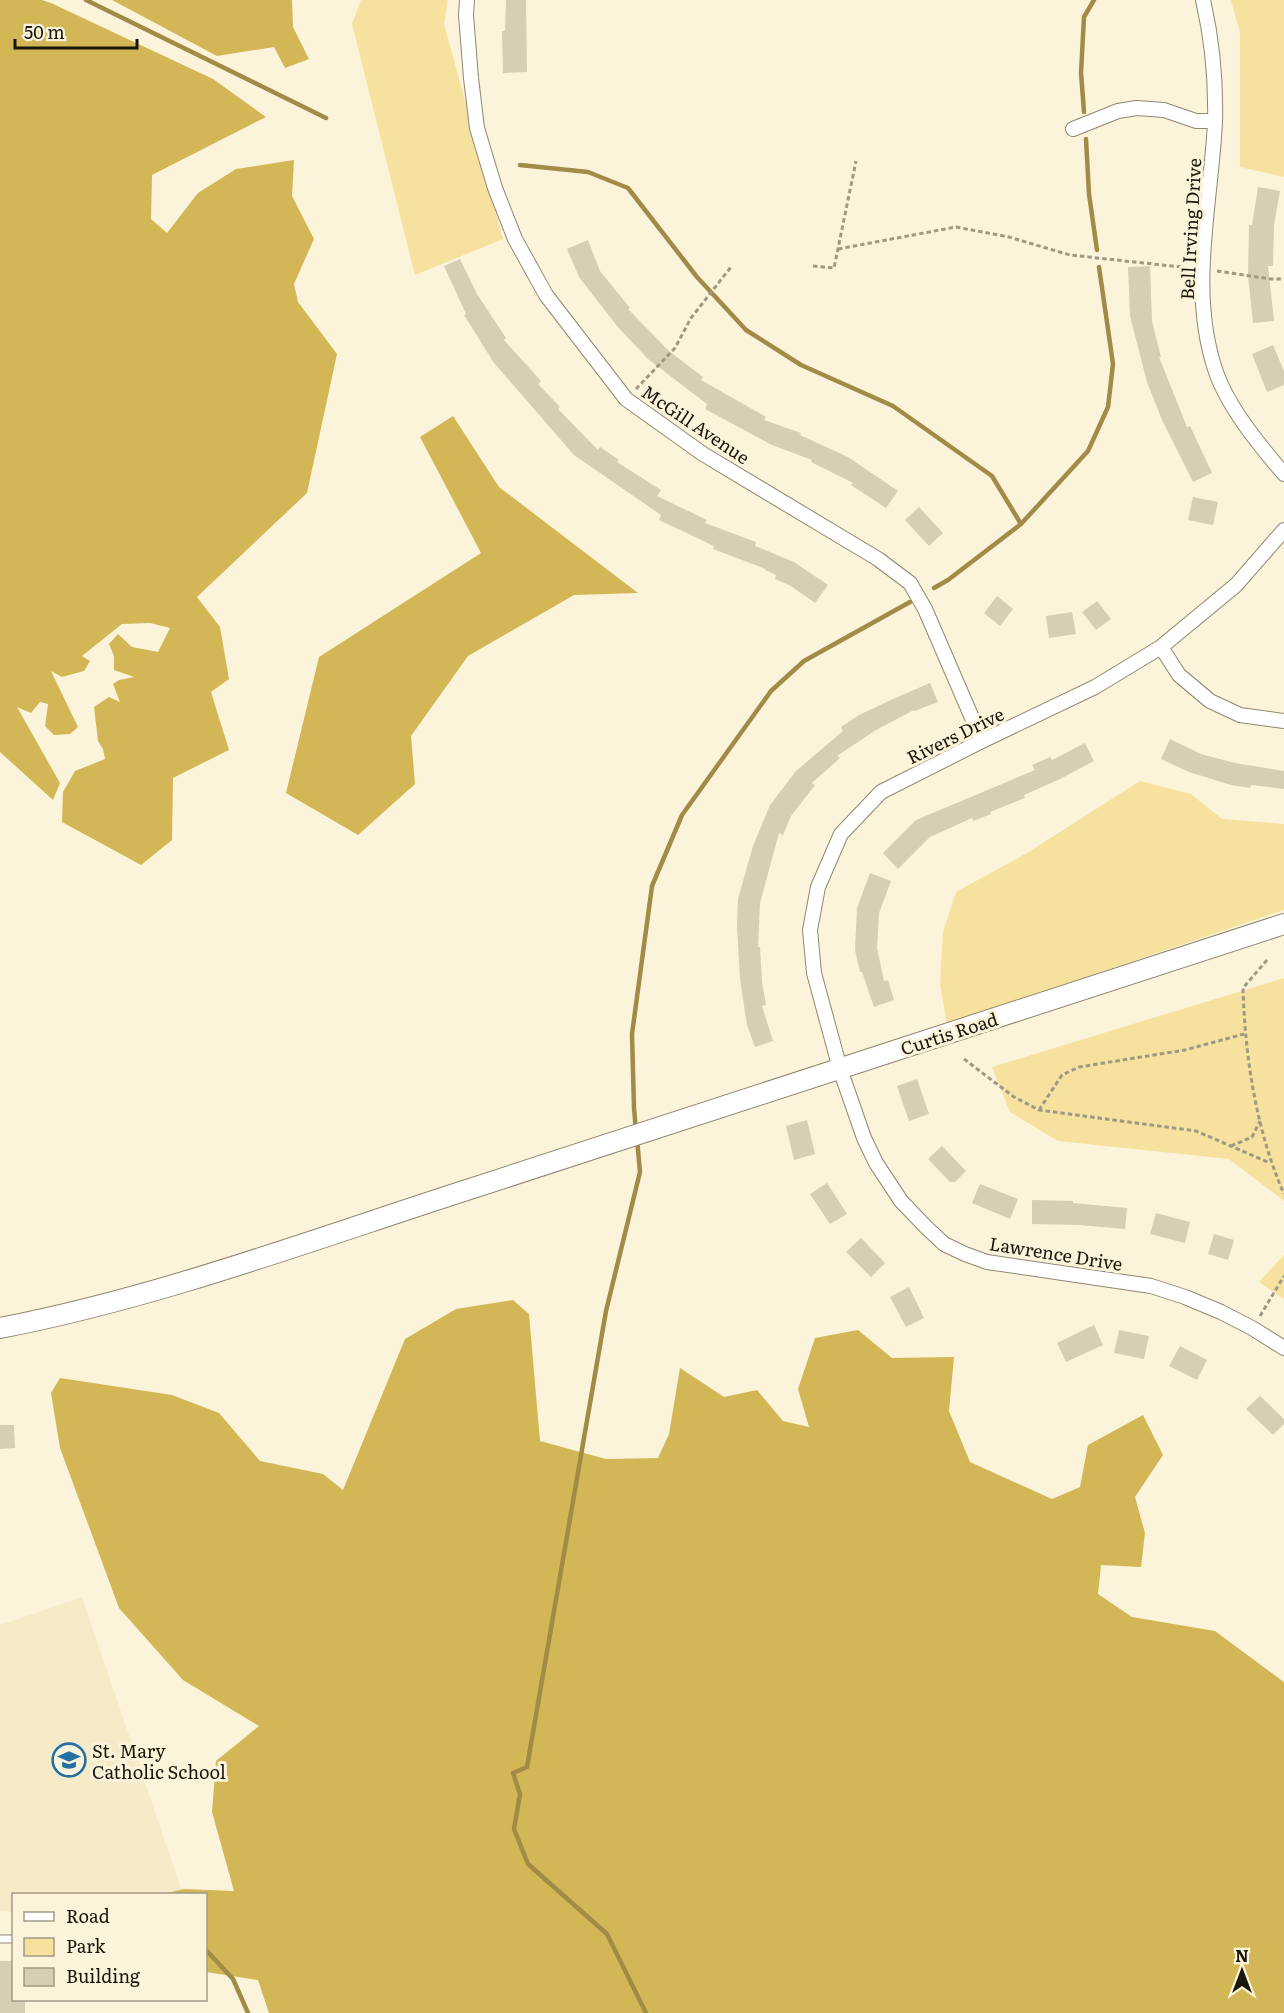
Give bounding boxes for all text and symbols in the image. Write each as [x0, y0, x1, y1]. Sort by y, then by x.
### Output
scale bar [15, 12, 136, 50]
text: 50 m [24, 18, 65, 45]
street label: Bell Irving Drive [1173, 157, 1207, 301]
street label: McGill Avenue [637, 378, 755, 470]
street label: Rivers Drive [902, 700, 1008, 770]
street label: Curtis Road [897, 1005, 1001, 1061]
street label: Lawrence Drive [988, 1229, 1124, 1277]
place label: St. Mary Catholic School [92, 1737, 226, 1785]
school or university icon: St. Mary Catholic School [51, 1742, 87, 1778]
legend [12, 1893, 207, 2001]
text: Road [66, 1902, 110, 1929]
text: Park [66, 1932, 107, 1959]
north arrow [1212, 1941, 1272, 2001]
text: N [1235, 1943, 1249, 1967]
text: Building [66, 1962, 141, 1989]

